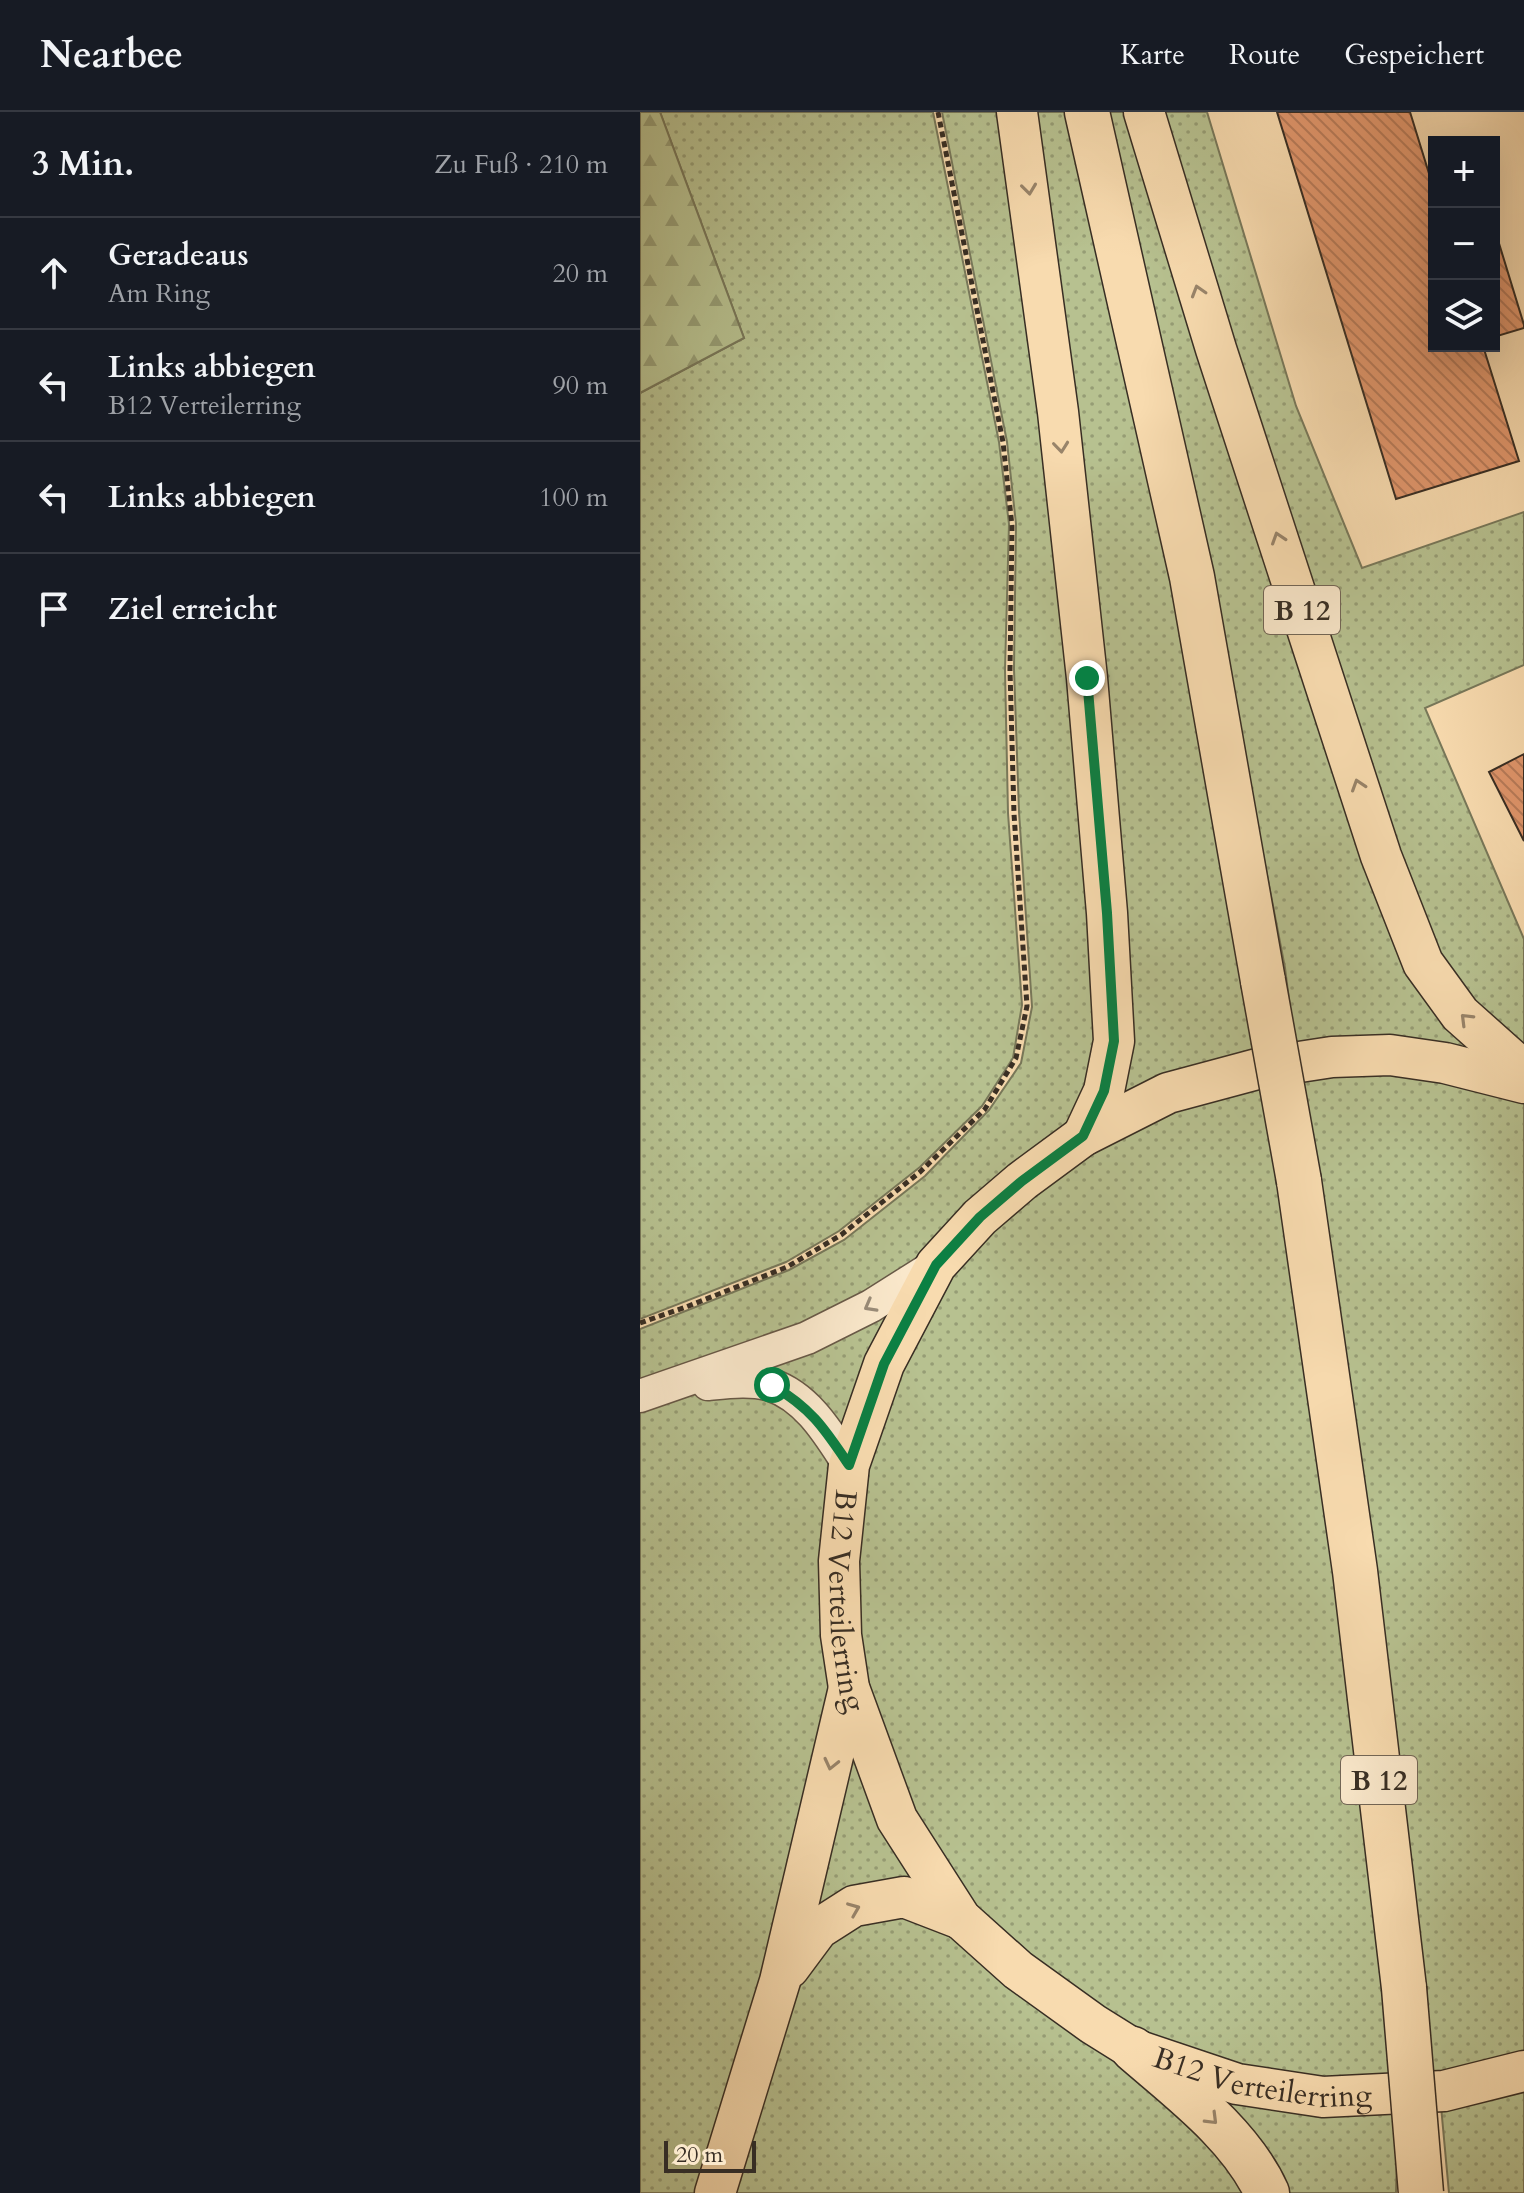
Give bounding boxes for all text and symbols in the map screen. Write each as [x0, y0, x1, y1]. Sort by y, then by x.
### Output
text: Nearbee [40, 29, 183, 81]
text: Karte [1120, 36, 1185, 74]
text: Route [1229, 36, 1300, 74]
text: Gespeichert [1344, 36, 1484, 74]
map controls [1428, 136, 1500, 352]
button: + [1428, 136, 1500, 208]
text: 3 Min. [32, 141, 134, 187]
text: Zu Fuß · 210 m [434, 147, 608, 182]
one-way arrow [1020, 183, 1037, 196]
button: − [1428, 208, 1500, 280]
text: Geradeaus [108, 235, 249, 276]
icon: ahead [32, 251, 76, 295]
text: 20 m [552, 256, 608, 291]
text: Am Ring [108, 276, 210, 311]
button: layers [1428, 280, 1500, 352]
one-way arrow [1192, 284, 1208, 298]
text: Links abbiegen [108, 347, 316, 388]
icon: left [32, 363, 76, 407]
text: 90 m [552, 368, 608, 403]
text: B12 Verteilerring [108, 388, 301, 423]
one-way arrow [1053, 441, 1070, 454]
icon: left [32, 475, 76, 519]
text: Links abbiegen [108, 477, 316, 518]
text: 100 m [539, 480, 608, 515]
one-way arrow [1272, 532, 1288, 546]
road number: B 12 [1264, 586, 1340, 634]
icon: arrive [32, 587, 76, 631]
text: Ziel erreicht [108, 589, 277, 630]
route end [1069, 660, 1105, 696]
one-way arrow [1351, 779, 1367, 793]
one-way arrow [1461, 1013, 1475, 1028]
one-way arrow [864, 1296, 879, 1312]
route start [754, 1367, 790, 1403]
street label: B12 Verteilerring [817, 1488, 876, 1718]
road number: B 12 [1341, 1756, 1417, 1804]
one-way arrow [823, 1757, 840, 1771]
one-way arrow [846, 1902, 860, 1919]
street label: B12 Verteilerring [1148, 2037, 1373, 2118]
one-way arrow [1203, 2110, 1217, 2124]
scale bar [664, 2137, 756, 2173]
text: 20 m [676, 2140, 723, 2170]

